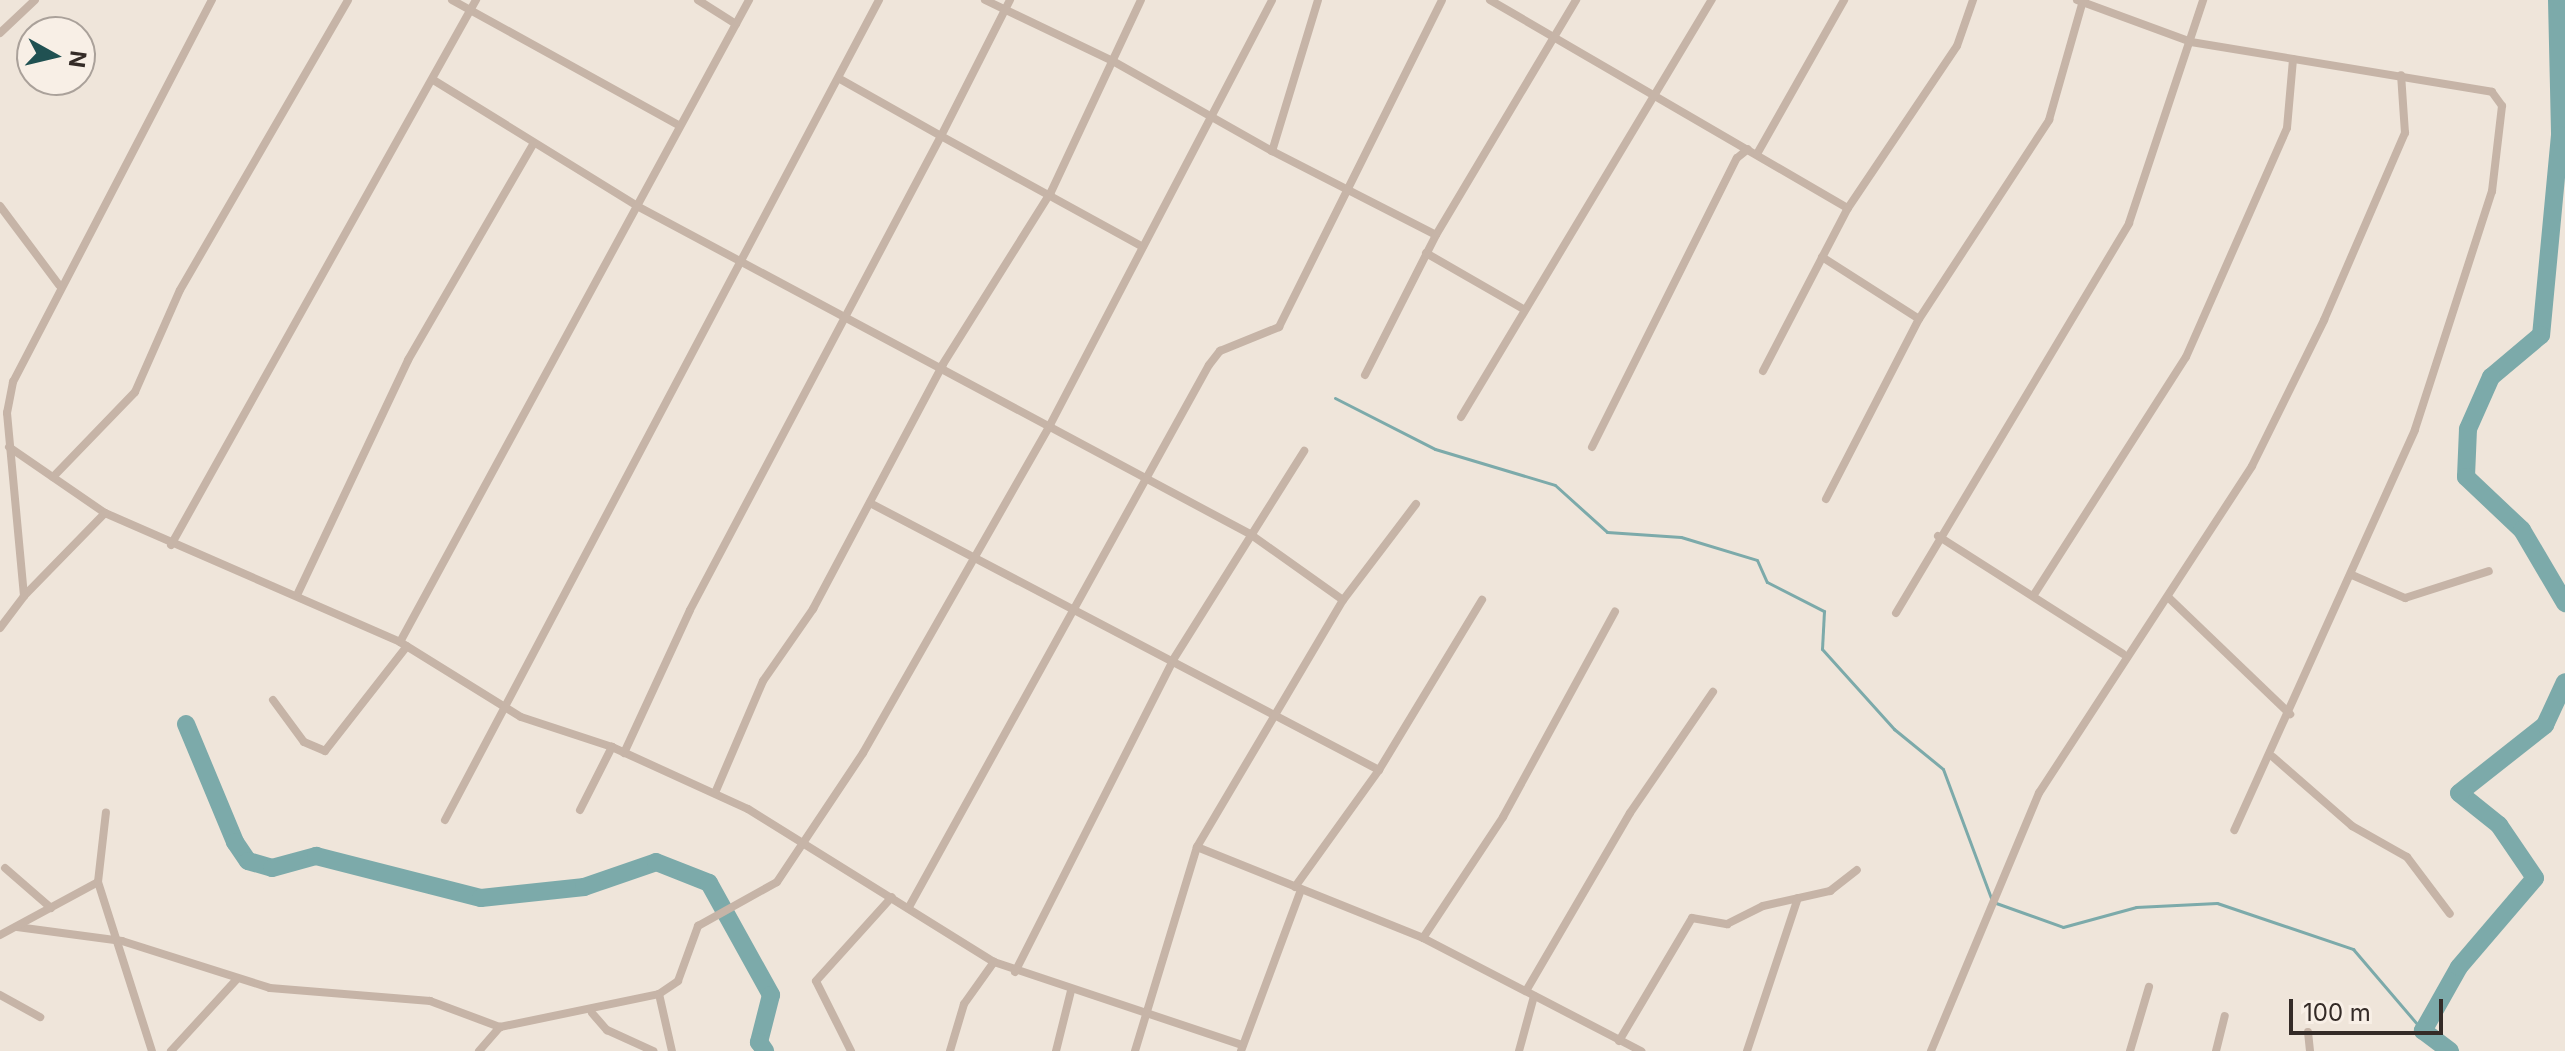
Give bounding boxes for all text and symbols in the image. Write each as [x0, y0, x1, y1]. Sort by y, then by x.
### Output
north arrow [16, 16, 96, 96]
text: N [64, 49, 92, 69]
scale bar [2293, 983, 2447, 1033]
text: 100 m [2303, 998, 2371, 1027]

